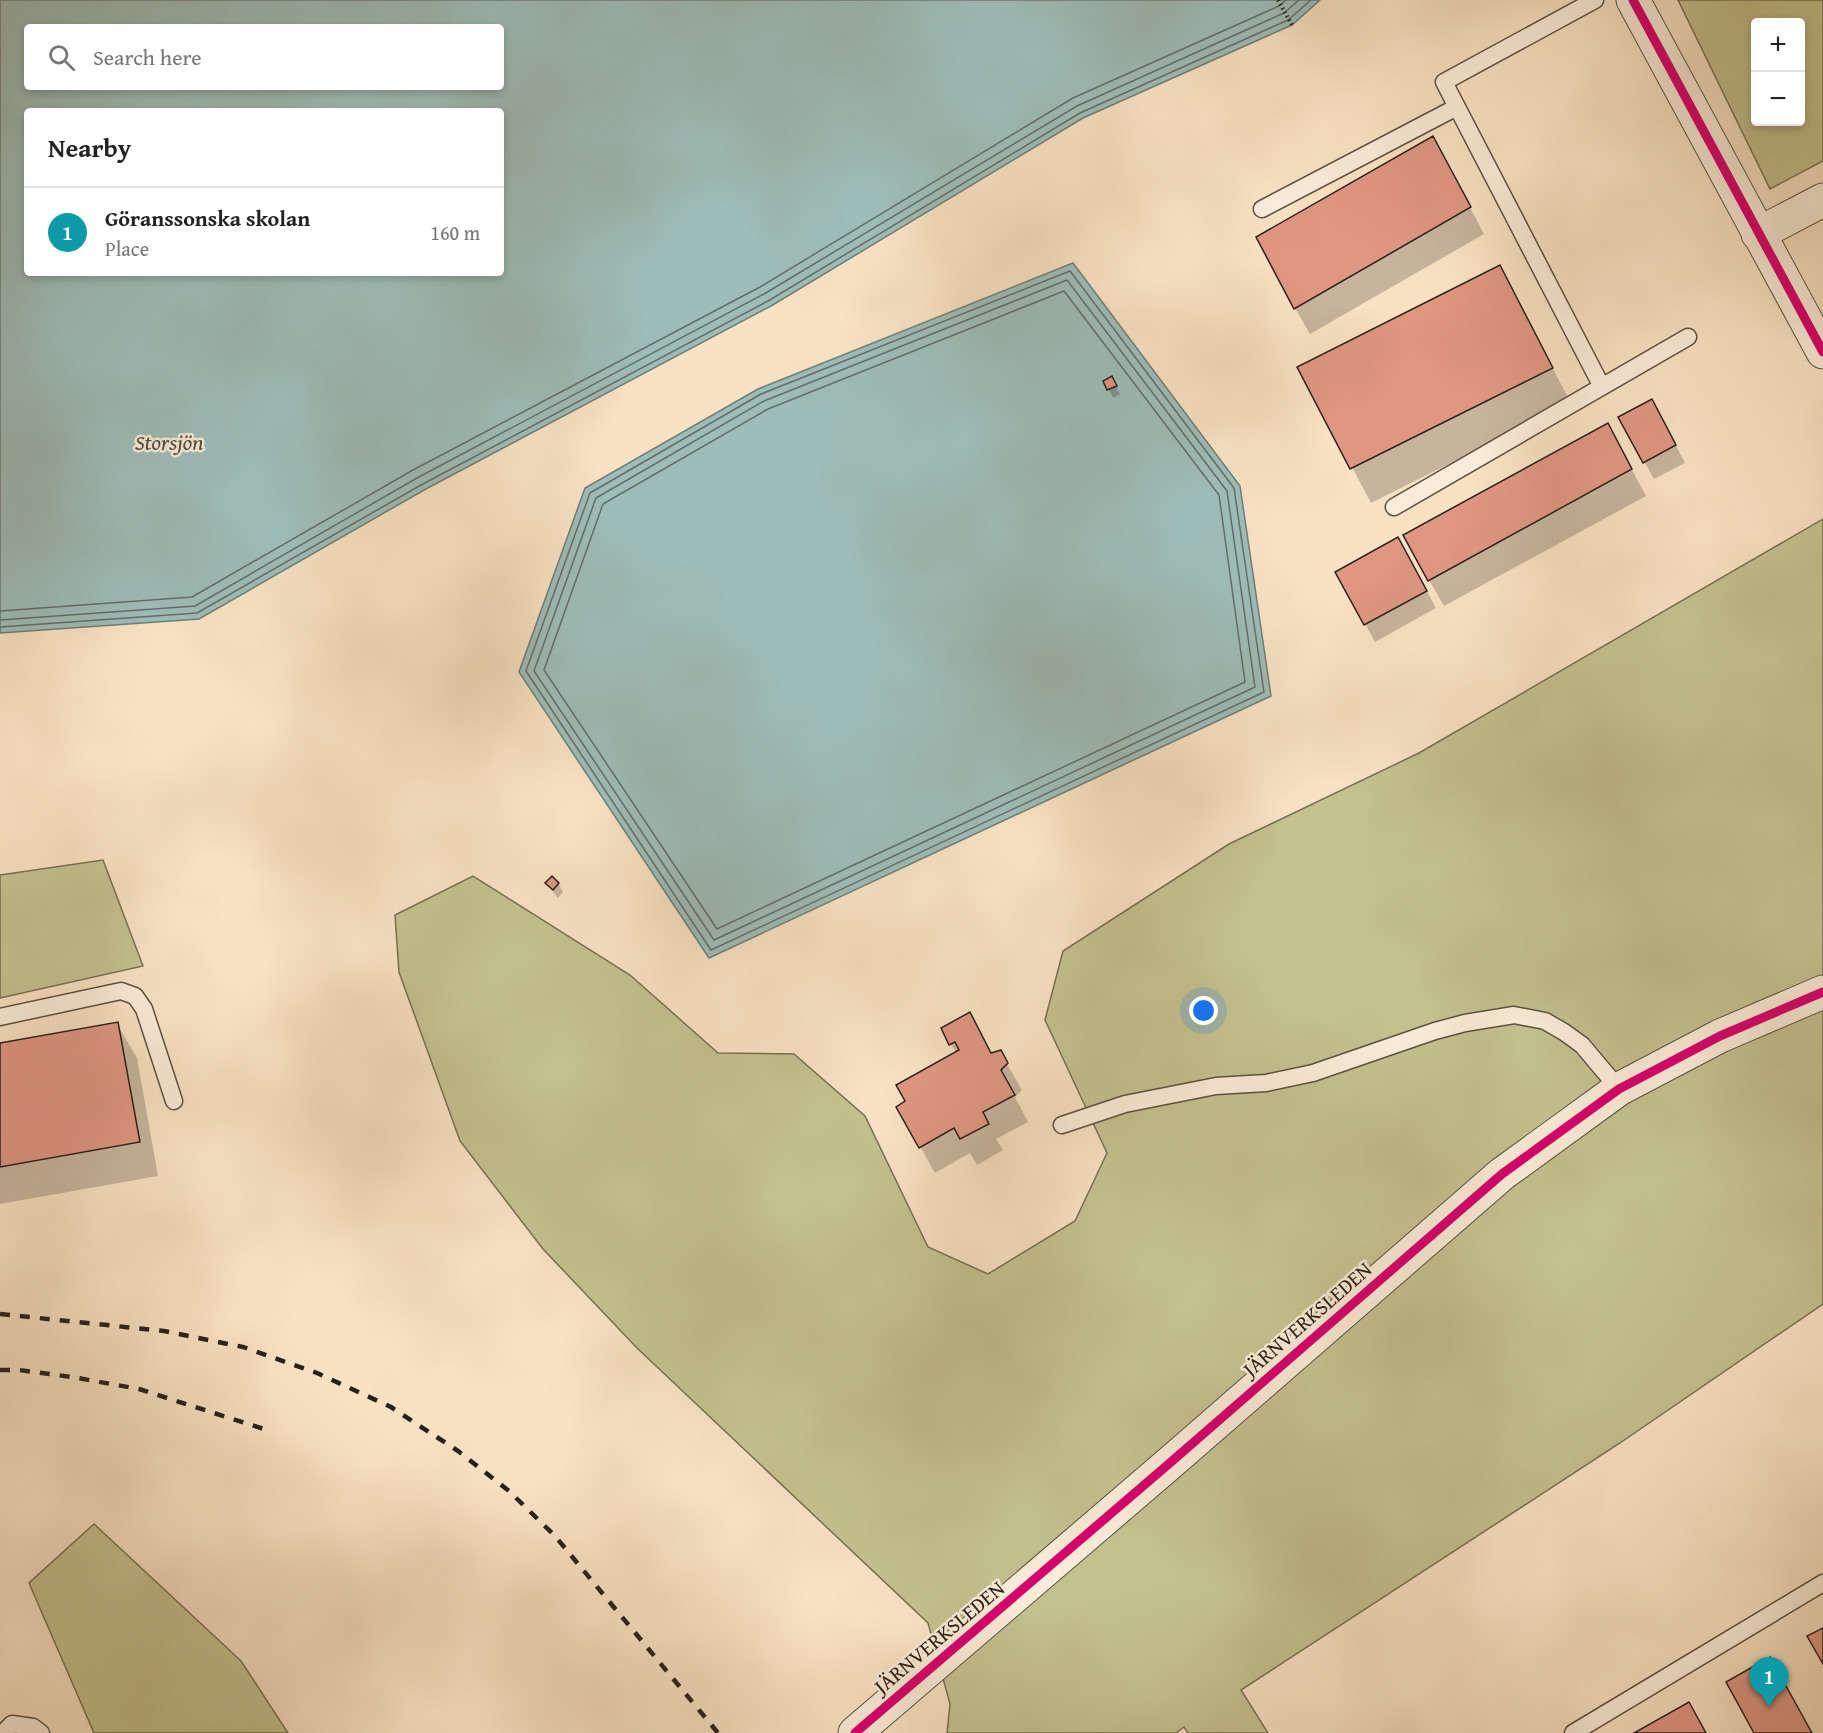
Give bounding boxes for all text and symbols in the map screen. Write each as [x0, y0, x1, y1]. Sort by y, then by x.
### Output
map controls [1751, 18, 1805, 126]
button: + [1751, 18, 1805, 72]
search box [24, 24, 504, 90]
icon: search [45, 41, 78, 74]
text: Search here [93, 41, 202, 73]
button: − [1751, 72, 1805, 126]
text: Nearby [48, 128, 131, 167]
text: Göranssonska skolan [105, 202, 310, 234]
text: 1 [62, 218, 73, 247]
text: 160 m [430, 218, 480, 247]
text: Place [105, 234, 149, 263]
water label: Storsjön [135, 426, 203, 458]
your location [1189, 996, 1218, 1025]
street label: JÄRNVERKSLEDEN [1233, 1254, 1379, 1386]
street label: JÄRNVERKSLEDEN [865, 1573, 1011, 1703]
pin: 1 [1750, 1658, 1788, 1707]

